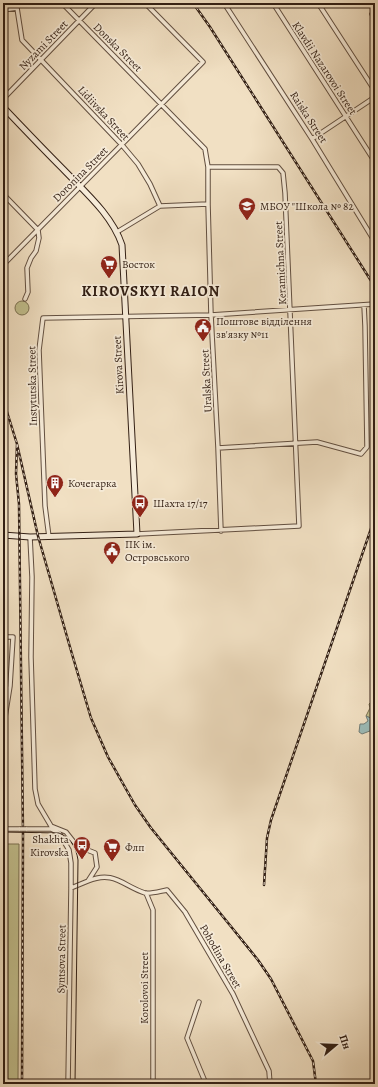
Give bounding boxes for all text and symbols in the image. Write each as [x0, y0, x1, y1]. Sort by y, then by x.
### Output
street label: Nyzami Street [16, 17, 71, 74]
street label: Klavdii Nazarovoi Street [289, 19, 361, 118]
street label: Donska Street [90, 20, 146, 75]
street label: Lidiivska Street [74, 83, 133, 144]
street label: Raiska Street [286, 89, 331, 146]
street label: Doronina Street [49, 143, 111, 205]
school or university icon: МБОУ "Школа № 82 [237, 196, 257, 221]
place label: МБОУ "Школа № 82 [260, 199, 354, 214]
street label: Keramichna Street [271, 220, 290, 305]
supermarket icon: Восток [99, 254, 119, 279]
place label: Восток [122, 257, 155, 272]
district label: KIROVSKYI RAION [81, 281, 221, 301]
place label: Поштове відділення зв'язку №11 [216, 314, 312, 342]
public building icon: Поштове відділення зв'язку №11 [193, 317, 213, 342]
street label: Kirova Street [109, 335, 128, 395]
street label: Instytutska Street [24, 345, 41, 426]
street label: Uralska Street [197, 349, 216, 413]
building icon: Кочегарка [45, 473, 65, 498]
place label: Кочегарка [68, 476, 117, 491]
bus stop icon: Шахта 17/17 [130, 493, 150, 518]
place label: Шахта 17/17 [153, 496, 208, 511]
place label: ПК ім. Островського [125, 537, 190, 565]
public building icon: ПК ім. Островського [102, 540, 122, 565]
place label: Shakhta Kirovska [30, 832, 70, 860]
bus stop icon: Shakhta Kirovska [72, 835, 92, 860]
supermarket icon: Флп [102, 837, 122, 862]
place label: Флп [125, 840, 144, 855]
street label: Pohodina Street [196, 921, 245, 991]
street label: Syntsova Street [53, 924, 70, 994]
street label: Korolovoi Street [137, 952, 152, 1024]
north arrow [316, 1025, 356, 1065]
text: Пн [336, 1033, 355, 1052]

